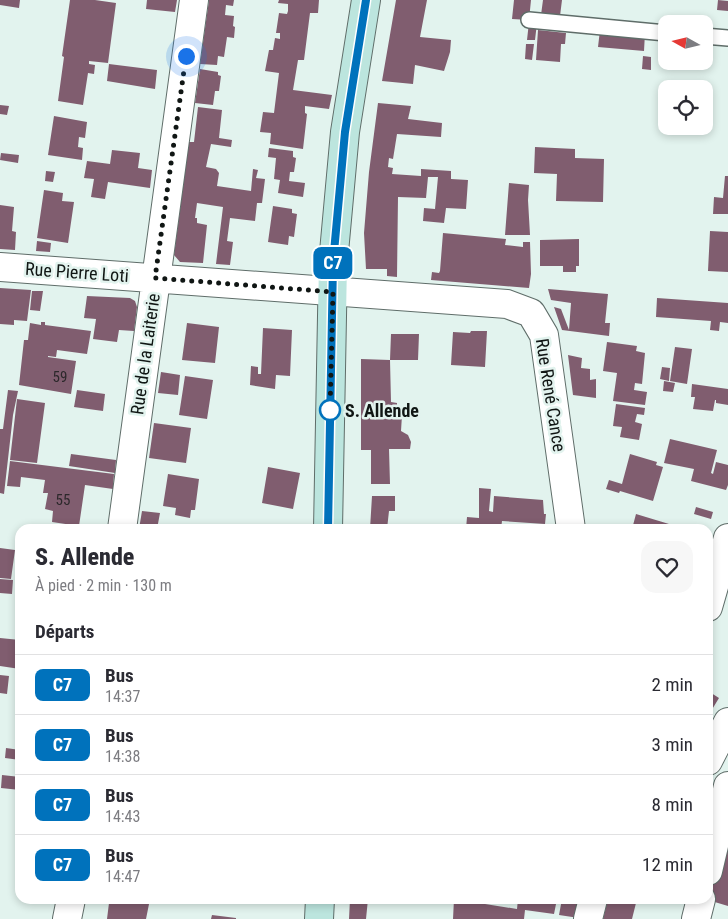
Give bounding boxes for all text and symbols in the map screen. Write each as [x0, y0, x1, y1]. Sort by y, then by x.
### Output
north arrow [658, 15, 712, 70]
map controls [658, 15, 713, 135]
your location [174, 44, 199, 69]
button: locate [658, 80, 713, 135]
line badge: C7 [310, 247, 356, 279]
text: C7 [323, 252, 343, 273]
street label: Rue Pierre Loti [24, 258, 130, 286]
street label: Rue de la Laiterie [126, 292, 164, 416]
street label: Rue René Cance [532, 337, 570, 453]
house number: 59 [53, 368, 67, 386]
marker: S. Allende [319, 399, 341, 421]
place label: S. Allende [345, 400, 419, 421]
house number: 55 [56, 491, 70, 509]
button: heart [641, 541, 693, 593]
text: S. Allende [35, 543, 134, 571]
text: À pied · 2 min · 130 m [35, 576, 172, 595]
text: Départs [35, 620, 94, 643]
text: Bus [105, 664, 134, 687]
text: 2 min [651, 673, 693, 696]
text: C7 [53, 674, 72, 695]
text: 14:37 [105, 687, 140, 706]
text: Bus [105, 724, 134, 747]
text: 3 min [651, 733, 693, 756]
text: C7 [53, 734, 72, 755]
text: 14:38 [105, 747, 140, 766]
text: Bus [105, 784, 134, 807]
text: 8 min [651, 793, 693, 816]
text: C7 [53, 794, 72, 815]
text: 14:43 [105, 807, 140, 826]
text: Bus [105, 844, 134, 867]
text: 12 min [642, 853, 693, 876]
text: C7 [53, 854, 72, 875]
text: 14:47 [105, 867, 140, 886]

